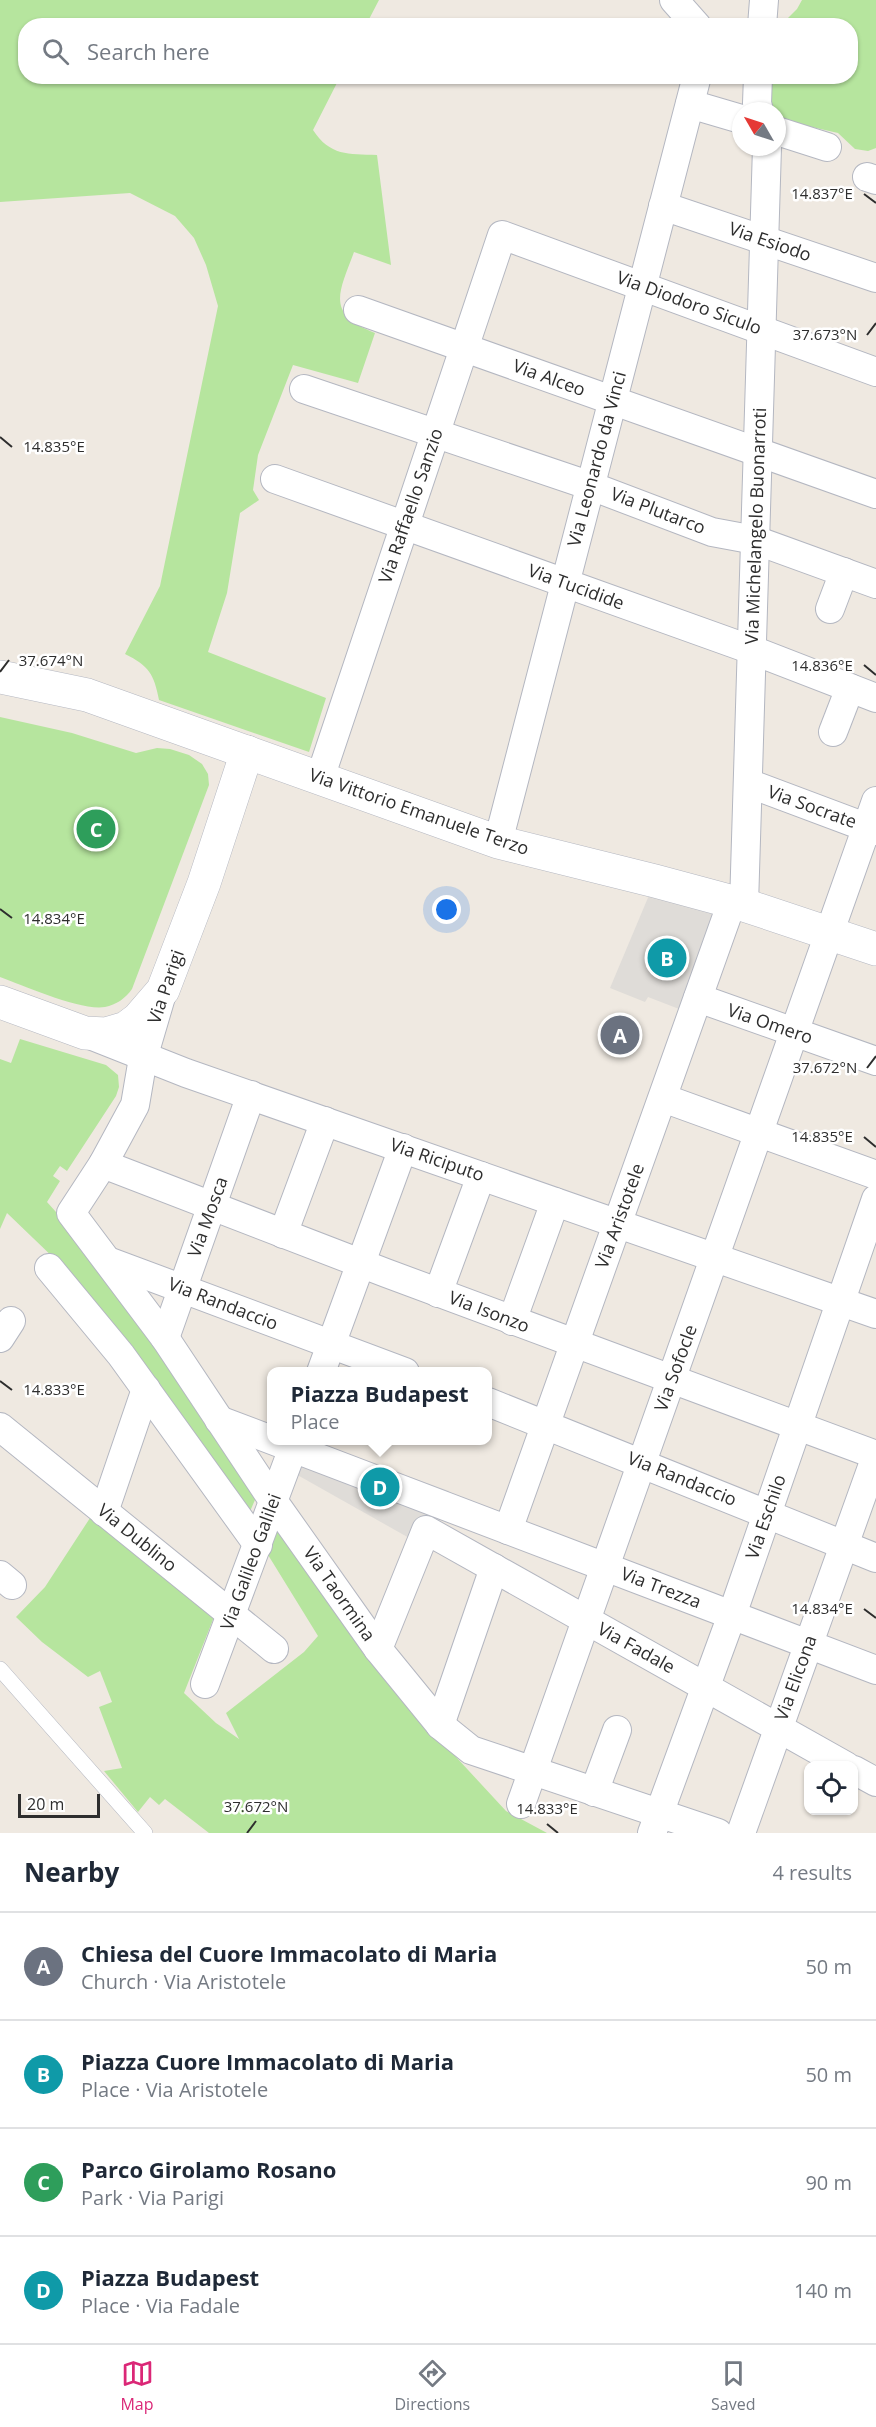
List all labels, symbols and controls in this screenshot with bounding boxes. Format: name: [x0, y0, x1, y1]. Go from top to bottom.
search box: [18, 18, 858, 84]
icon: search: [39, 35, 72, 68]
text: Search here: [87, 36, 210, 66]
north arrow: [732, 102, 786, 156]
text: 14.837°E: [791, 183, 853, 203]
street label: Via Esiodo: [726, 216, 815, 266]
street label: Via Diodoro Siculo: [614, 265, 765, 339]
text: 37.673°N: [793, 324, 857, 344]
street label: Via Alceo: [510, 353, 589, 401]
street label: Via Leonardo da Vinci: [561, 369, 631, 549]
street label: Via Michelangelo Buonarroti: [739, 407, 771, 645]
street label: Via Raffaello Sanzio: [372, 425, 448, 586]
text: 14.835°E: [23, 436, 85, 456]
street label: Via Plutarco: [608, 481, 709, 539]
street label: Via Tucidide: [525, 558, 628, 615]
text: 37.674°N: [19, 650, 83, 670]
text: 14.836°E: [791, 655, 853, 675]
street label: Via Vittorio Emanuele Terzo: [306, 762, 532, 860]
street label: Via Socrate: [764, 779, 860, 833]
pin: C: [76, 806, 116, 852]
your location: [432, 895, 461, 924]
text: 14.834°E: [23, 908, 85, 928]
pin: B: [648, 936, 686, 980]
street label: Via Parigi: [141, 946, 189, 1027]
street label: Via Omero: [724, 997, 816, 1049]
pin: A: [600, 1012, 640, 1058]
text: 37.672°N: [793, 1057, 857, 1077]
text: 14.835°E: [791, 1126, 853, 1146]
street label: Via Riciputo: [387, 1132, 488, 1186]
street label: Via Aristotele: [589, 1160, 649, 1272]
street label: Via Mosca: [181, 1173, 233, 1260]
street label: Via Randaccio: [165, 1271, 282, 1335]
street label: Via Isonzo: [446, 1285, 533, 1337]
street label: Via Sofocle: [648, 1321, 702, 1414]
popup: [267, 1367, 492, 1445]
text: Piazza Budapest: [290, 1378, 469, 1408]
text: 14.833°E: [23, 1379, 85, 1399]
text: Place: [290, 1408, 339, 1435]
street label: Via Randaccio: [624, 1445, 741, 1511]
pin: D: [360, 1464, 400, 1510]
street label: Via Eschilo: [739, 1471, 791, 1562]
street label: Via Galileo Galilei: [214, 1490, 286, 1633]
street label: Via Dublino: [93, 1498, 182, 1577]
street label: Via Taormina: [298, 1541, 381, 1645]
street label: Via Trezza: [618, 1561, 705, 1613]
text: 14.834°E: [791, 1598, 853, 1618]
street label: Via Fadale: [594, 1616, 679, 1678]
street label: Via Elicona: [768, 1631, 822, 1724]
map controls: [804, 1761, 858, 1815]
button: locate: [804, 1761, 858, 1815]
scale bar: [18, 1791, 100, 1818]
text: 20 m: [27, 1793, 64, 1815]
text: 37.672°N: [224, 1796, 288, 1816]
text: 14.833°E: [516, 1798, 578, 1818]
text: Nearby: [24, 1854, 119, 1890]
text: 4 results: [772, 1859, 852, 1886]
text: Chiesa del Cuore Immacolato di Maria: [81, 1938, 497, 1968]
text: A: [37, 1953, 50, 1980]
text: 50 m: [805, 1953, 852, 1980]
text: Church · Via Aristotele: [81, 1968, 286, 1995]
text: Piazza Cuore Immacolato di Maria: [81, 2046, 454, 2076]
text: B: [37, 2061, 50, 2088]
text: 50 m: [805, 2061, 852, 2088]
text: Place · Via Aristotele: [81, 2076, 268, 2103]
text: Parco Girolamo Rosano: [81, 2154, 336, 2184]
text: C: [37, 2169, 50, 2196]
text: 90 m: [805, 2169, 852, 2196]
text: Park · Via Parigi: [81, 2184, 224, 2211]
text: Piazza Budapest: [81, 2262, 259, 2292]
text: D: [36, 2277, 51, 2304]
text: 140 m: [794, 2277, 852, 2304]
text: Place · Via Fadale: [81, 2292, 240, 2319]
tab: Map: [120, 2357, 154, 2415]
tab: Directions: [394, 2357, 470, 2415]
tab: Saved: [711, 2357, 756, 2415]

